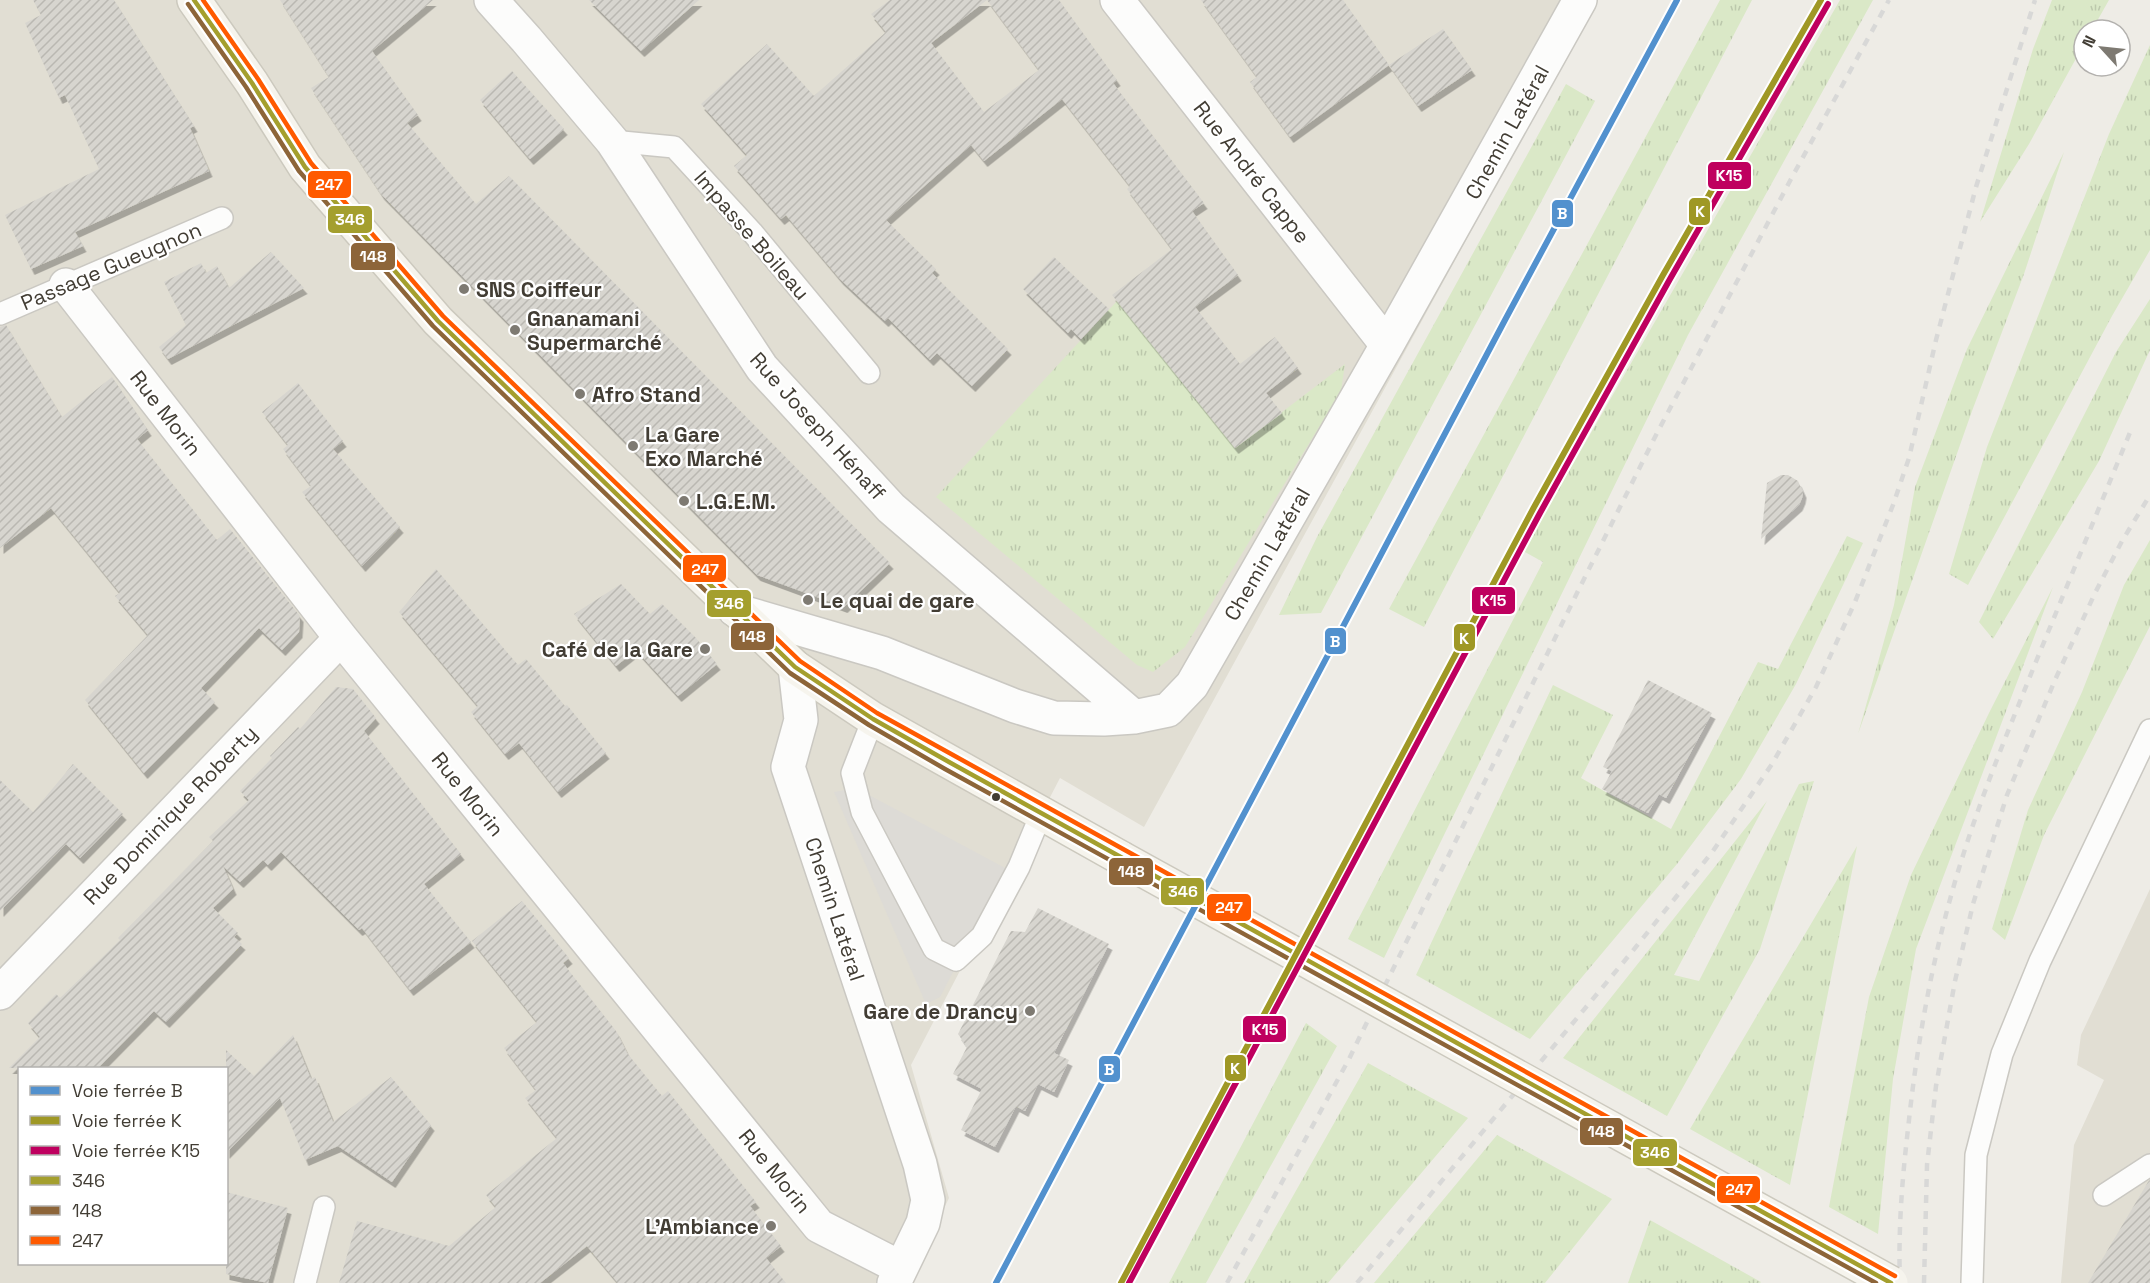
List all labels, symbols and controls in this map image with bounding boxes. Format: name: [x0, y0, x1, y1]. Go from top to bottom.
north arrow: [2072, 18, 2132, 78]
text: N: [2077, 32, 2101, 51]
street label: Chemin Latéral: [1459, 60, 1555, 204]
street label: Rue André Cappe: [1188, 95, 1316, 249]
line badge: K15: [1707, 161, 1752, 190]
street label: Impasse Boileau: [688, 165, 816, 305]
text: K15: [1716, 165, 1743, 186]
line badge: 247: [307, 170, 352, 199]
text: 247: [315, 174, 343, 195]
line badge: K: [1688, 197, 1711, 226]
line badge: B: [1551, 199, 1574, 228]
text: K: [1695, 201, 1705, 222]
text: B: [1557, 203, 1567, 224]
line badge: 346: [327, 205, 373, 234]
text: 346: [335, 209, 365, 230]
street label: Passage Gueugnon: [17, 216, 205, 316]
line badge: 148: [350, 242, 396, 271]
text: 148: [359, 246, 387, 267]
place label: SNS Coiffeur: [476, 276, 602, 303]
marker: SNS Coiffeur: [457, 282, 471, 296]
place label: Gnanamani Supermarché: [527, 305, 662, 356]
marker: Gnanamani Supermarché: [508, 323, 522, 337]
street label: Rue Joseph Hénaff: [744, 346, 892, 506]
street label: Rue Morin: [124, 365, 208, 461]
place label: Afro Stand: [592, 381, 701, 408]
marker: Afro Stand: [573, 387, 587, 401]
place label: La Gare Exo Marché: [645, 421, 763, 472]
marker: La Gare Exo Marché: [626, 439, 640, 453]
street label: Chemin Latéral: [1218, 482, 1316, 626]
place label: L.G.E.M.: [696, 488, 776, 515]
marker: L.G.E.M.: [677, 494, 691, 508]
line badge: 247: [682, 554, 727, 583]
text: 247: [691, 559, 719, 580]
line badge: K15: [1471, 586, 1516, 615]
place label: Le quai de gare: [820, 587, 975, 614]
line badge: 346: [706, 589, 752, 618]
text: K15: [1480, 590, 1507, 611]
text: 346: [714, 593, 744, 614]
marker: Le quai de gare: [801, 593, 815, 607]
line badge: 148: [730, 622, 775, 651]
line badge: K: [1453, 623, 1476, 652]
text: 148: [738, 626, 766, 647]
line badge: B: [1324, 627, 1347, 655]
text: K: [1459, 628, 1469, 649]
text: B: [1330, 631, 1340, 652]
place label: Café de la Gare: [542, 636, 693, 663]
marker: Café de la Gare: [698, 642, 712, 656]
street label: Rue Dominique Roberty: [77, 720, 263, 910]
street label: Rue Morin: [426, 746, 510, 842]
unlabelled marker: [990, 791, 1002, 803]
street label: Chemin Latéral: [799, 834, 871, 984]
line badge: 148: [1108, 857, 1154, 886]
text: 148: [1117, 861, 1145, 882]
line badge: 346: [1160, 877, 1205, 906]
text: 346: [1168, 881, 1198, 902]
line badge: 247: [1206, 893, 1252, 922]
text: 247: [1215, 897, 1243, 918]
place label: Gare de Drancy: [863, 998, 1018, 1025]
marker: Gare de Drancy: [1023, 1004, 1037, 1018]
line badge: K15: [1242, 1015, 1287, 1043]
text: K15: [1252, 1019, 1279, 1040]
line badge: K: [1224, 1054, 1247, 1082]
line badge: B: [1098, 1055, 1121, 1083]
text: K: [1230, 1058, 1240, 1079]
text: B: [1104, 1059, 1114, 1080]
legend: [18, 1067, 228, 1265]
text: Voie ferrée B: [72, 1079, 183, 1102]
text: Voie ferrée K: [72, 1109, 182, 1132]
line badge: 148: [1579, 1117, 1624, 1146]
text: 148: [1587, 1121, 1615, 1142]
street label: Rue Morin: [733, 1123, 817, 1219]
line badge: 346: [1632, 1138, 1678, 1167]
text: Voie ferrée K15: [72, 1139, 200, 1162]
text: 346: [1640, 1142, 1670, 1163]
text: 346: [72, 1169, 105, 1192]
line badge: 247: [1716, 1175, 1761, 1204]
text: 247: [1725, 1179, 1753, 1200]
text: 148: [72, 1199, 102, 1222]
place label: L'Ambiance: [645, 1213, 759, 1240]
marker: L'Ambiance: [764, 1219, 778, 1233]
text: 247: [72, 1229, 103, 1252]

